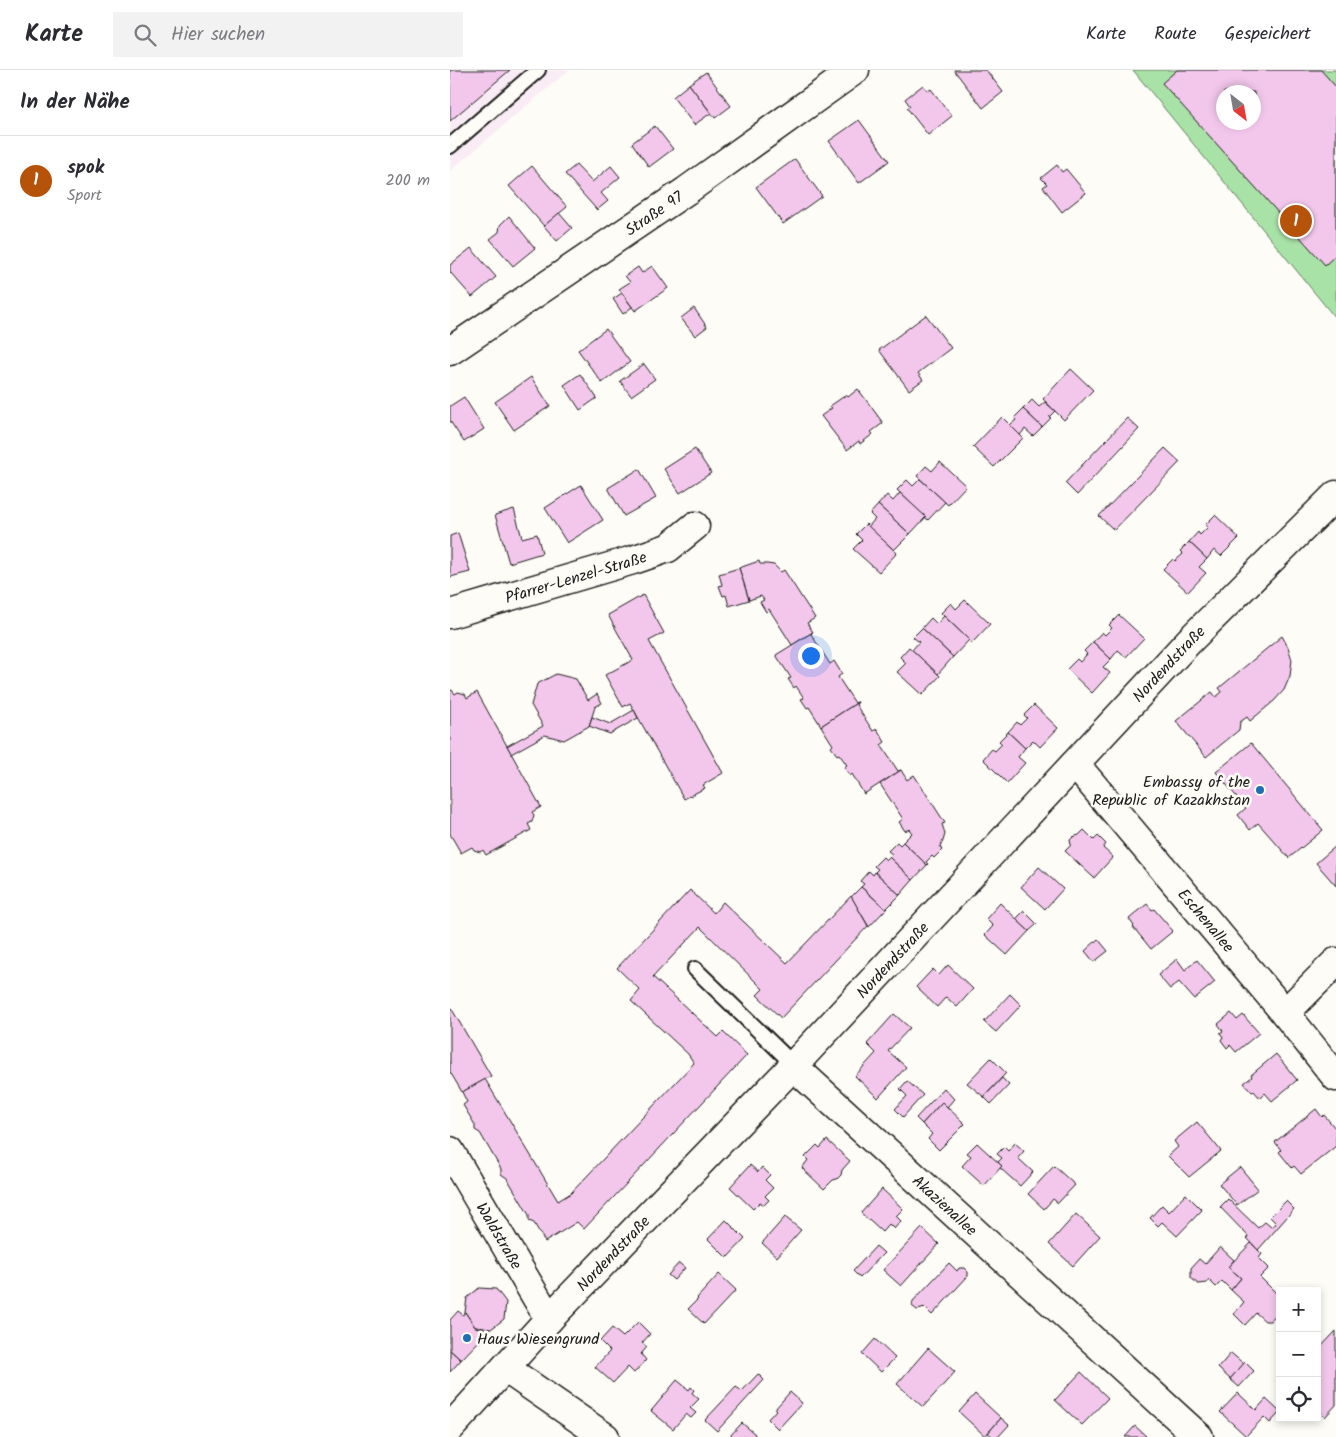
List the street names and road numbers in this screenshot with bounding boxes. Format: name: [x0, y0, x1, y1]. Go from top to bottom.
street label: Straße 97: [620, 185, 689, 243]
street label: Pfarrer-Lenzel-Straße: [502, 545, 650, 611]
street label: Nordendstraße: [1127, 620, 1212, 709]
street label: Eschenallee: [1171, 883, 1240, 959]
street label: Nordendstraße: [851, 917, 936, 1005]
street label: Akazienallee: [906, 1169, 982, 1243]
street label: Waldstraße: [469, 1198, 528, 1275]
street label: Nordendstraße: [571, 1210, 657, 1298]

